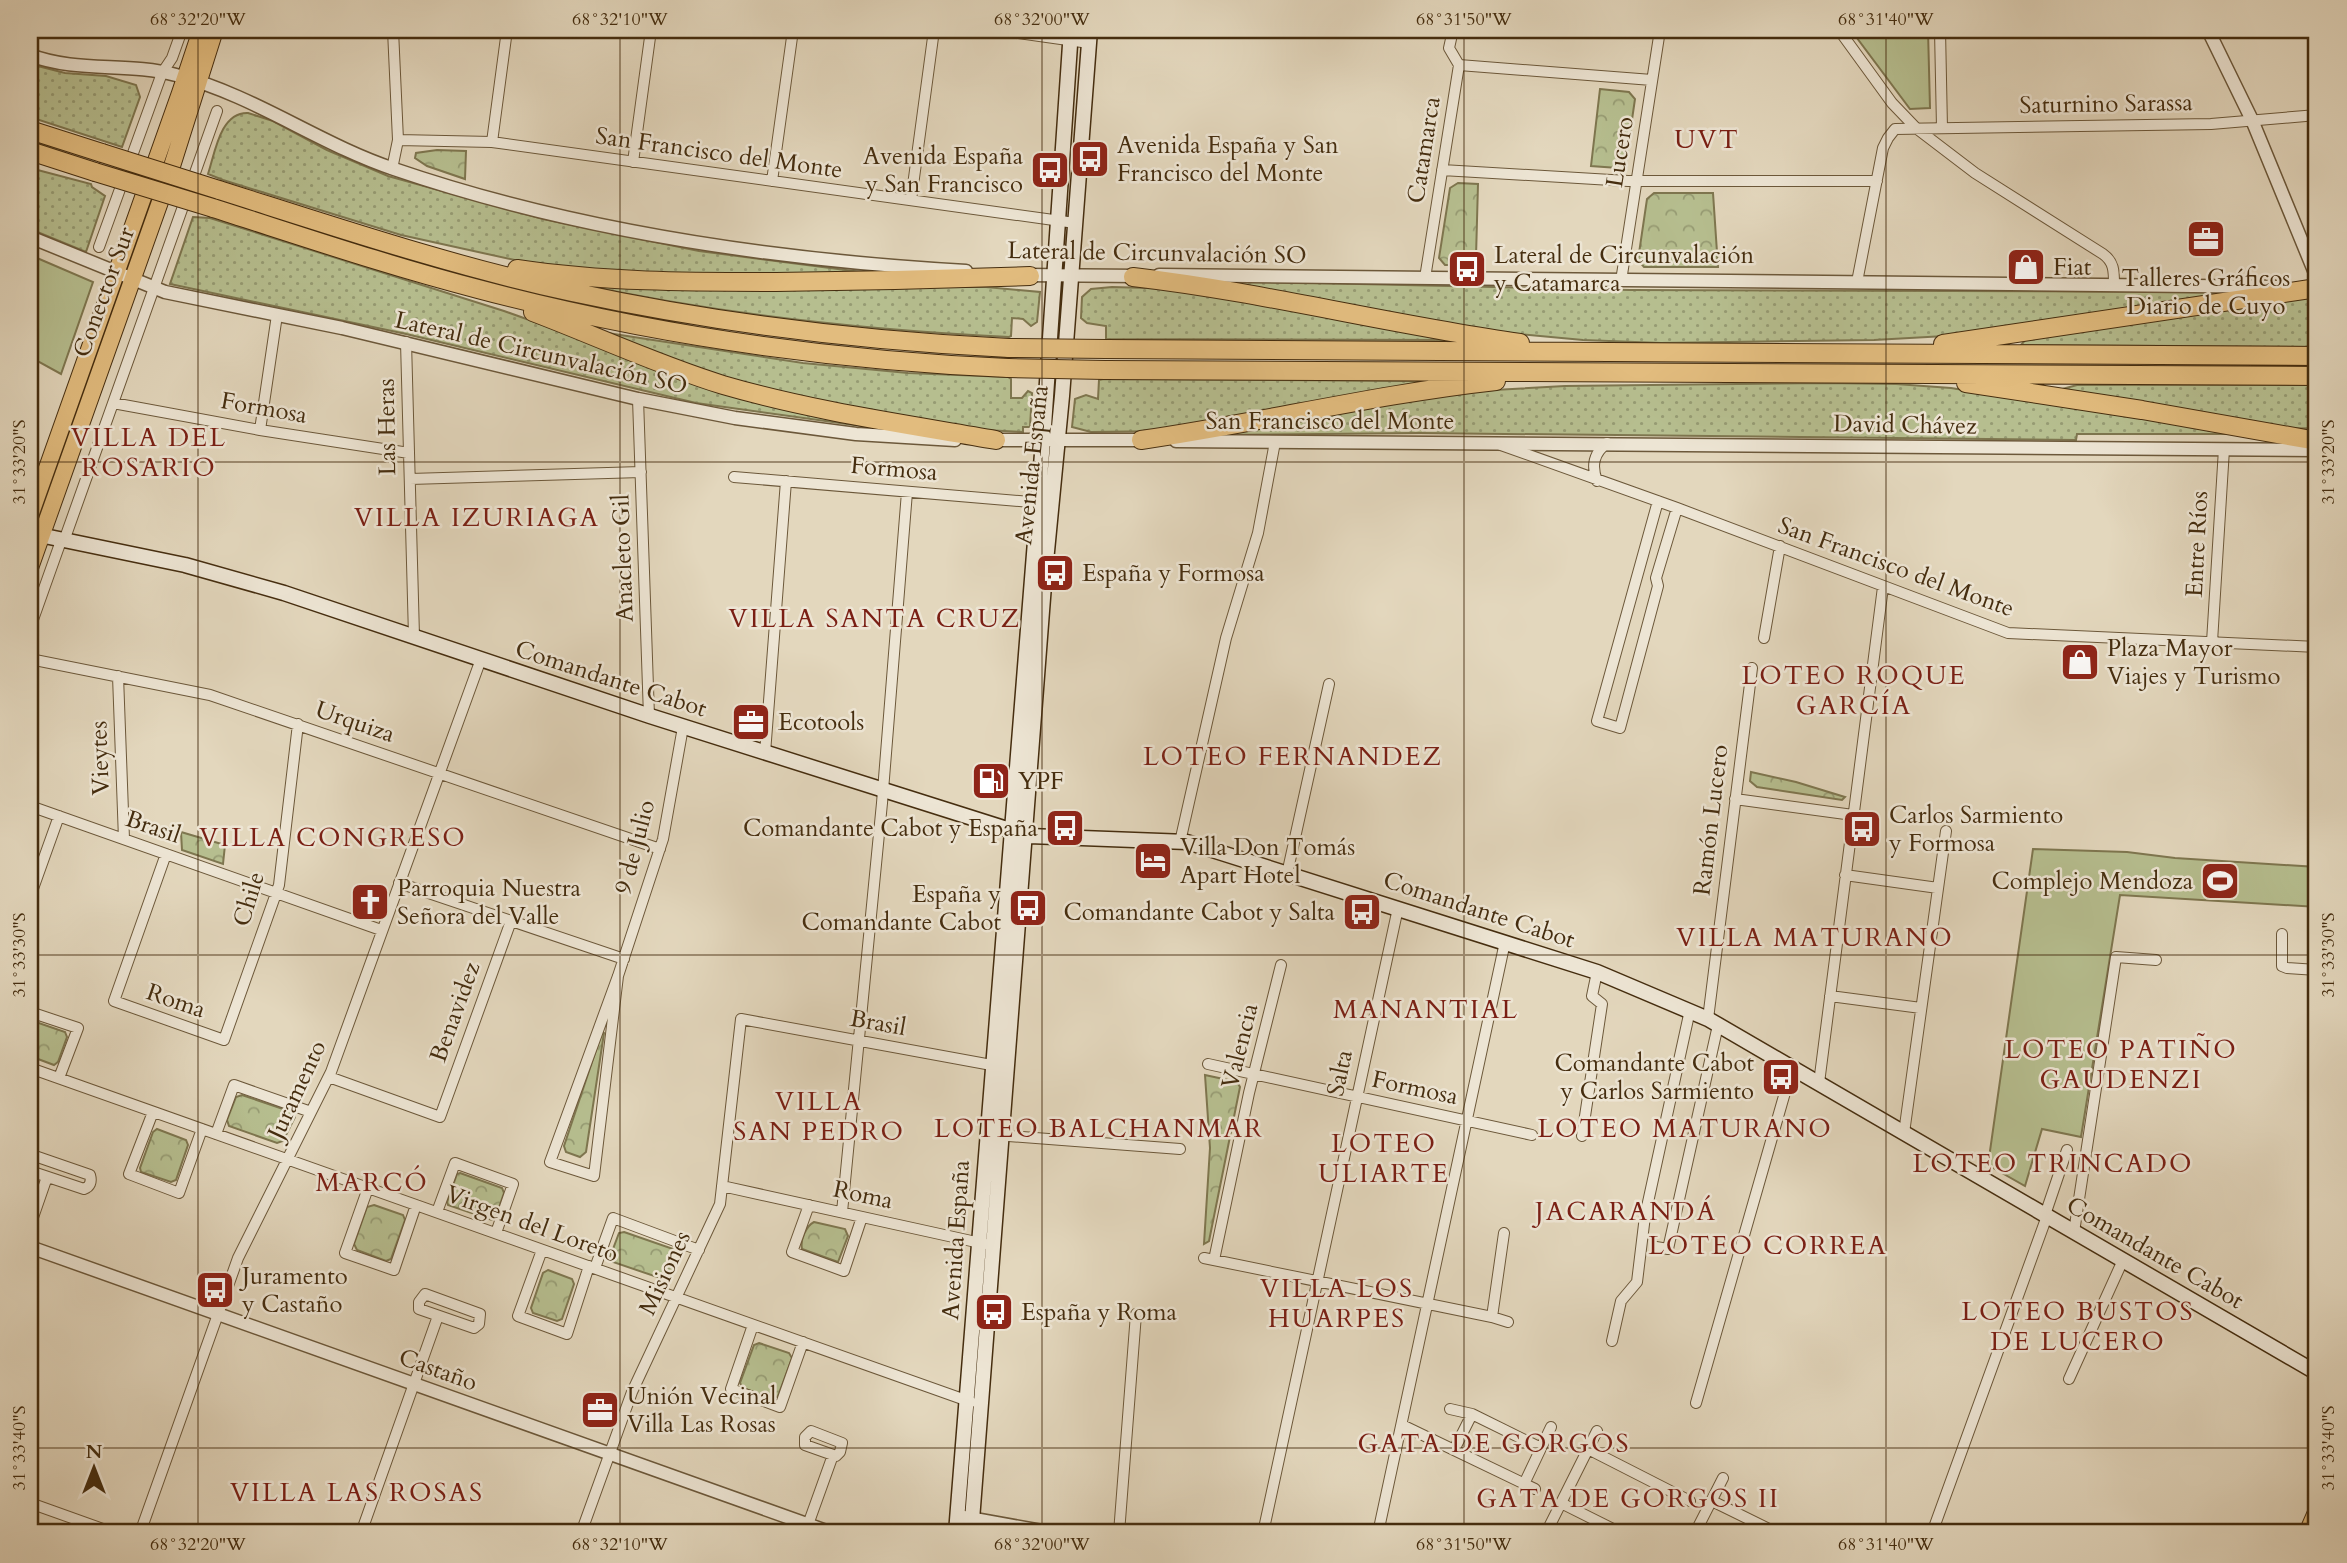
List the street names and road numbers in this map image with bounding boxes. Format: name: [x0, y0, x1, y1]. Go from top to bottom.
street label: Saturnino Sarassa: [2019, 86, 2194, 122]
street label: Catamarca: [1399, 94, 1449, 206]
street label: Lucero: [1598, 114, 1642, 190]
street label: San Francisco del Monte: [593, 119, 845, 187]
street label: Conector Sur: [65, 222, 143, 362]
street label: Lateral de Circunvalación SO: [1007, 234, 1307, 272]
street label: Lateral de Circunvalación SO: [391, 303, 691, 403]
street label: Las Heras: [370, 378, 404, 476]
street label: Avenida España: [1007, 383, 1057, 546]
street label: Formosa: [218, 384, 310, 432]
street label: San Francisco del Monte: [1206, 405, 1454, 438]
street label: David Chávez: [1833, 407, 1977, 443]
street label: Formosa: [849, 449, 939, 489]
street label: Entre Ríos: [2178, 490, 2216, 598]
street label: Anacleto Gil: [604, 494, 642, 622]
street label: San Francisco del Monte: [1773, 509, 2019, 625]
street label: Comandante Cabot: [511, 632, 711, 726]
street label: Urquiza: [311, 693, 400, 751]
street label: Vieytes: [82, 720, 118, 796]
street label: Ramón Lucero: [1685, 743, 1737, 897]
street label: 9 de Julio: [607, 796, 663, 898]
street label: Brasil: [121, 802, 185, 852]
street label: Comandante Cabot: [1379, 863, 1579, 957]
street label: Chile: [225, 868, 273, 930]
street label: Benavidez: [422, 957, 488, 1067]
street label: Roma: [142, 976, 210, 1027]
street label: Valencia: [1214, 999, 1267, 1092]
street label: Brasil: [847, 1002, 909, 1044]
street label: Juramento: [258, 1035, 334, 1148]
street label: Salta: [1319, 1046, 1361, 1099]
street label: Formosa: [1369, 1063, 1462, 1113]
street label: Avenida España: [934, 1158, 978, 1321]
street label: Roma: [830, 1173, 897, 1218]
street label: Virgen del Loreto: [441, 1177, 623, 1271]
street label: Comandante Cabot: [2060, 1189, 2250, 1317]
street label: Misiones: [631, 1225, 699, 1321]
street label: Castaño: [394, 1341, 482, 1399]

